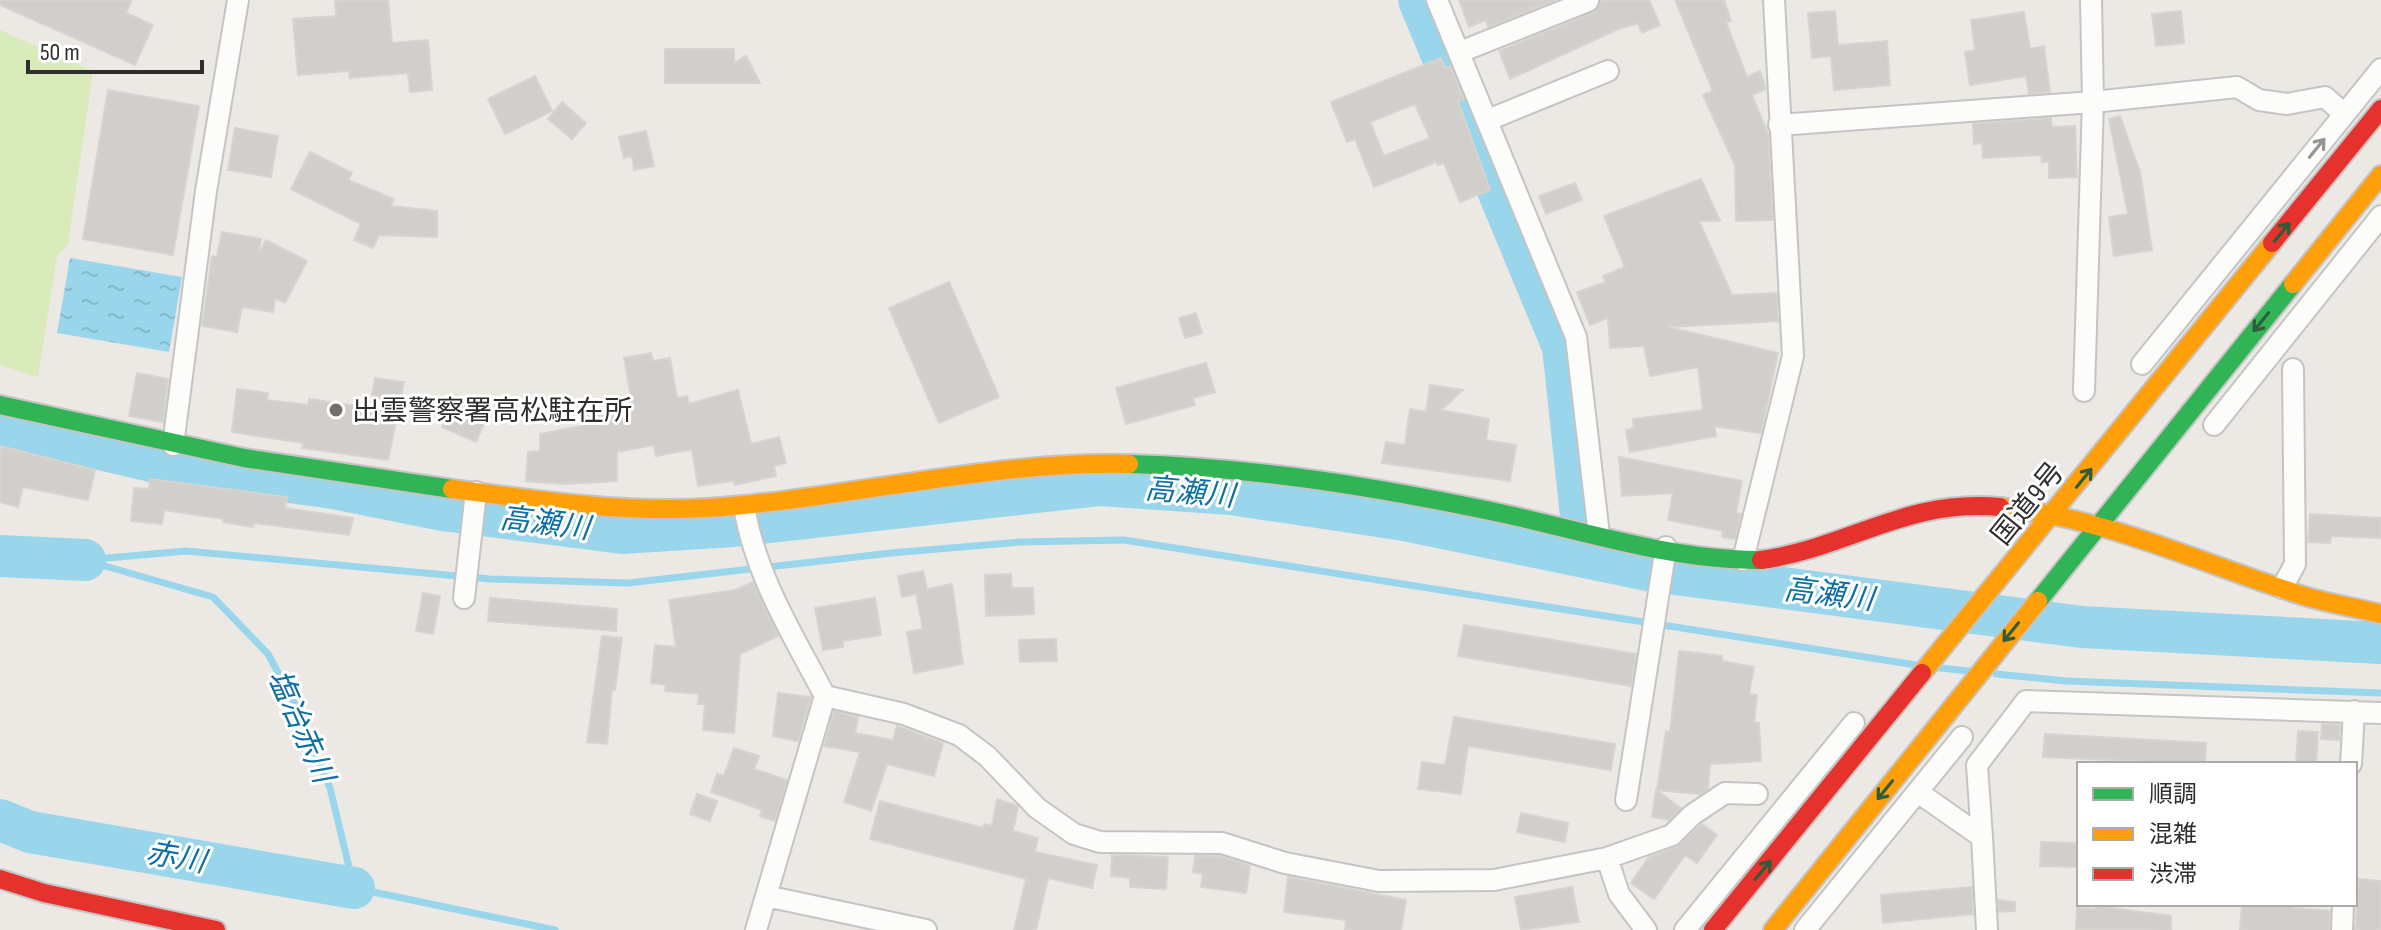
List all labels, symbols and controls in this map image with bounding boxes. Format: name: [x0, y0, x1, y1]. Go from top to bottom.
scale bar: [28, 24, 202, 74]
text: 50 m: [40, 38, 80, 67]
one-way arrow: [2308, 138, 2326, 159]
one-way arrow: [2273, 222, 2291, 243]
one-way arrow: [2252, 311, 2270, 332]
place label: 出雲警察署高松駐在所: [352, 395, 632, 428]
marker: 出雲警察署高松駐在所: [327, 401, 345, 419]
street label: 国道9号: [1985, 456, 2071, 552]
one-way arrow: [2075, 468, 2092, 489]
water label: 高瀬川: [1144, 471, 1239, 515]
water label: 高瀬川: [498, 501, 595, 548]
water label: 高瀬川: [1782, 572, 1879, 619]
one-way arrow: [2002, 621, 2020, 642]
water label: 塩冶赤川: [259, 664, 342, 791]
legend: [2077, 762, 2357, 906]
one-way arrow: [1876, 779, 1894, 800]
text: 順調: [2149, 780, 2197, 809]
text: 混雑: [2149, 820, 2197, 849]
water label: 赤川: [143, 835, 211, 881]
one-way arrow: [1754, 860, 1772, 881]
text: 渋滞: [2149, 860, 2197, 889]

